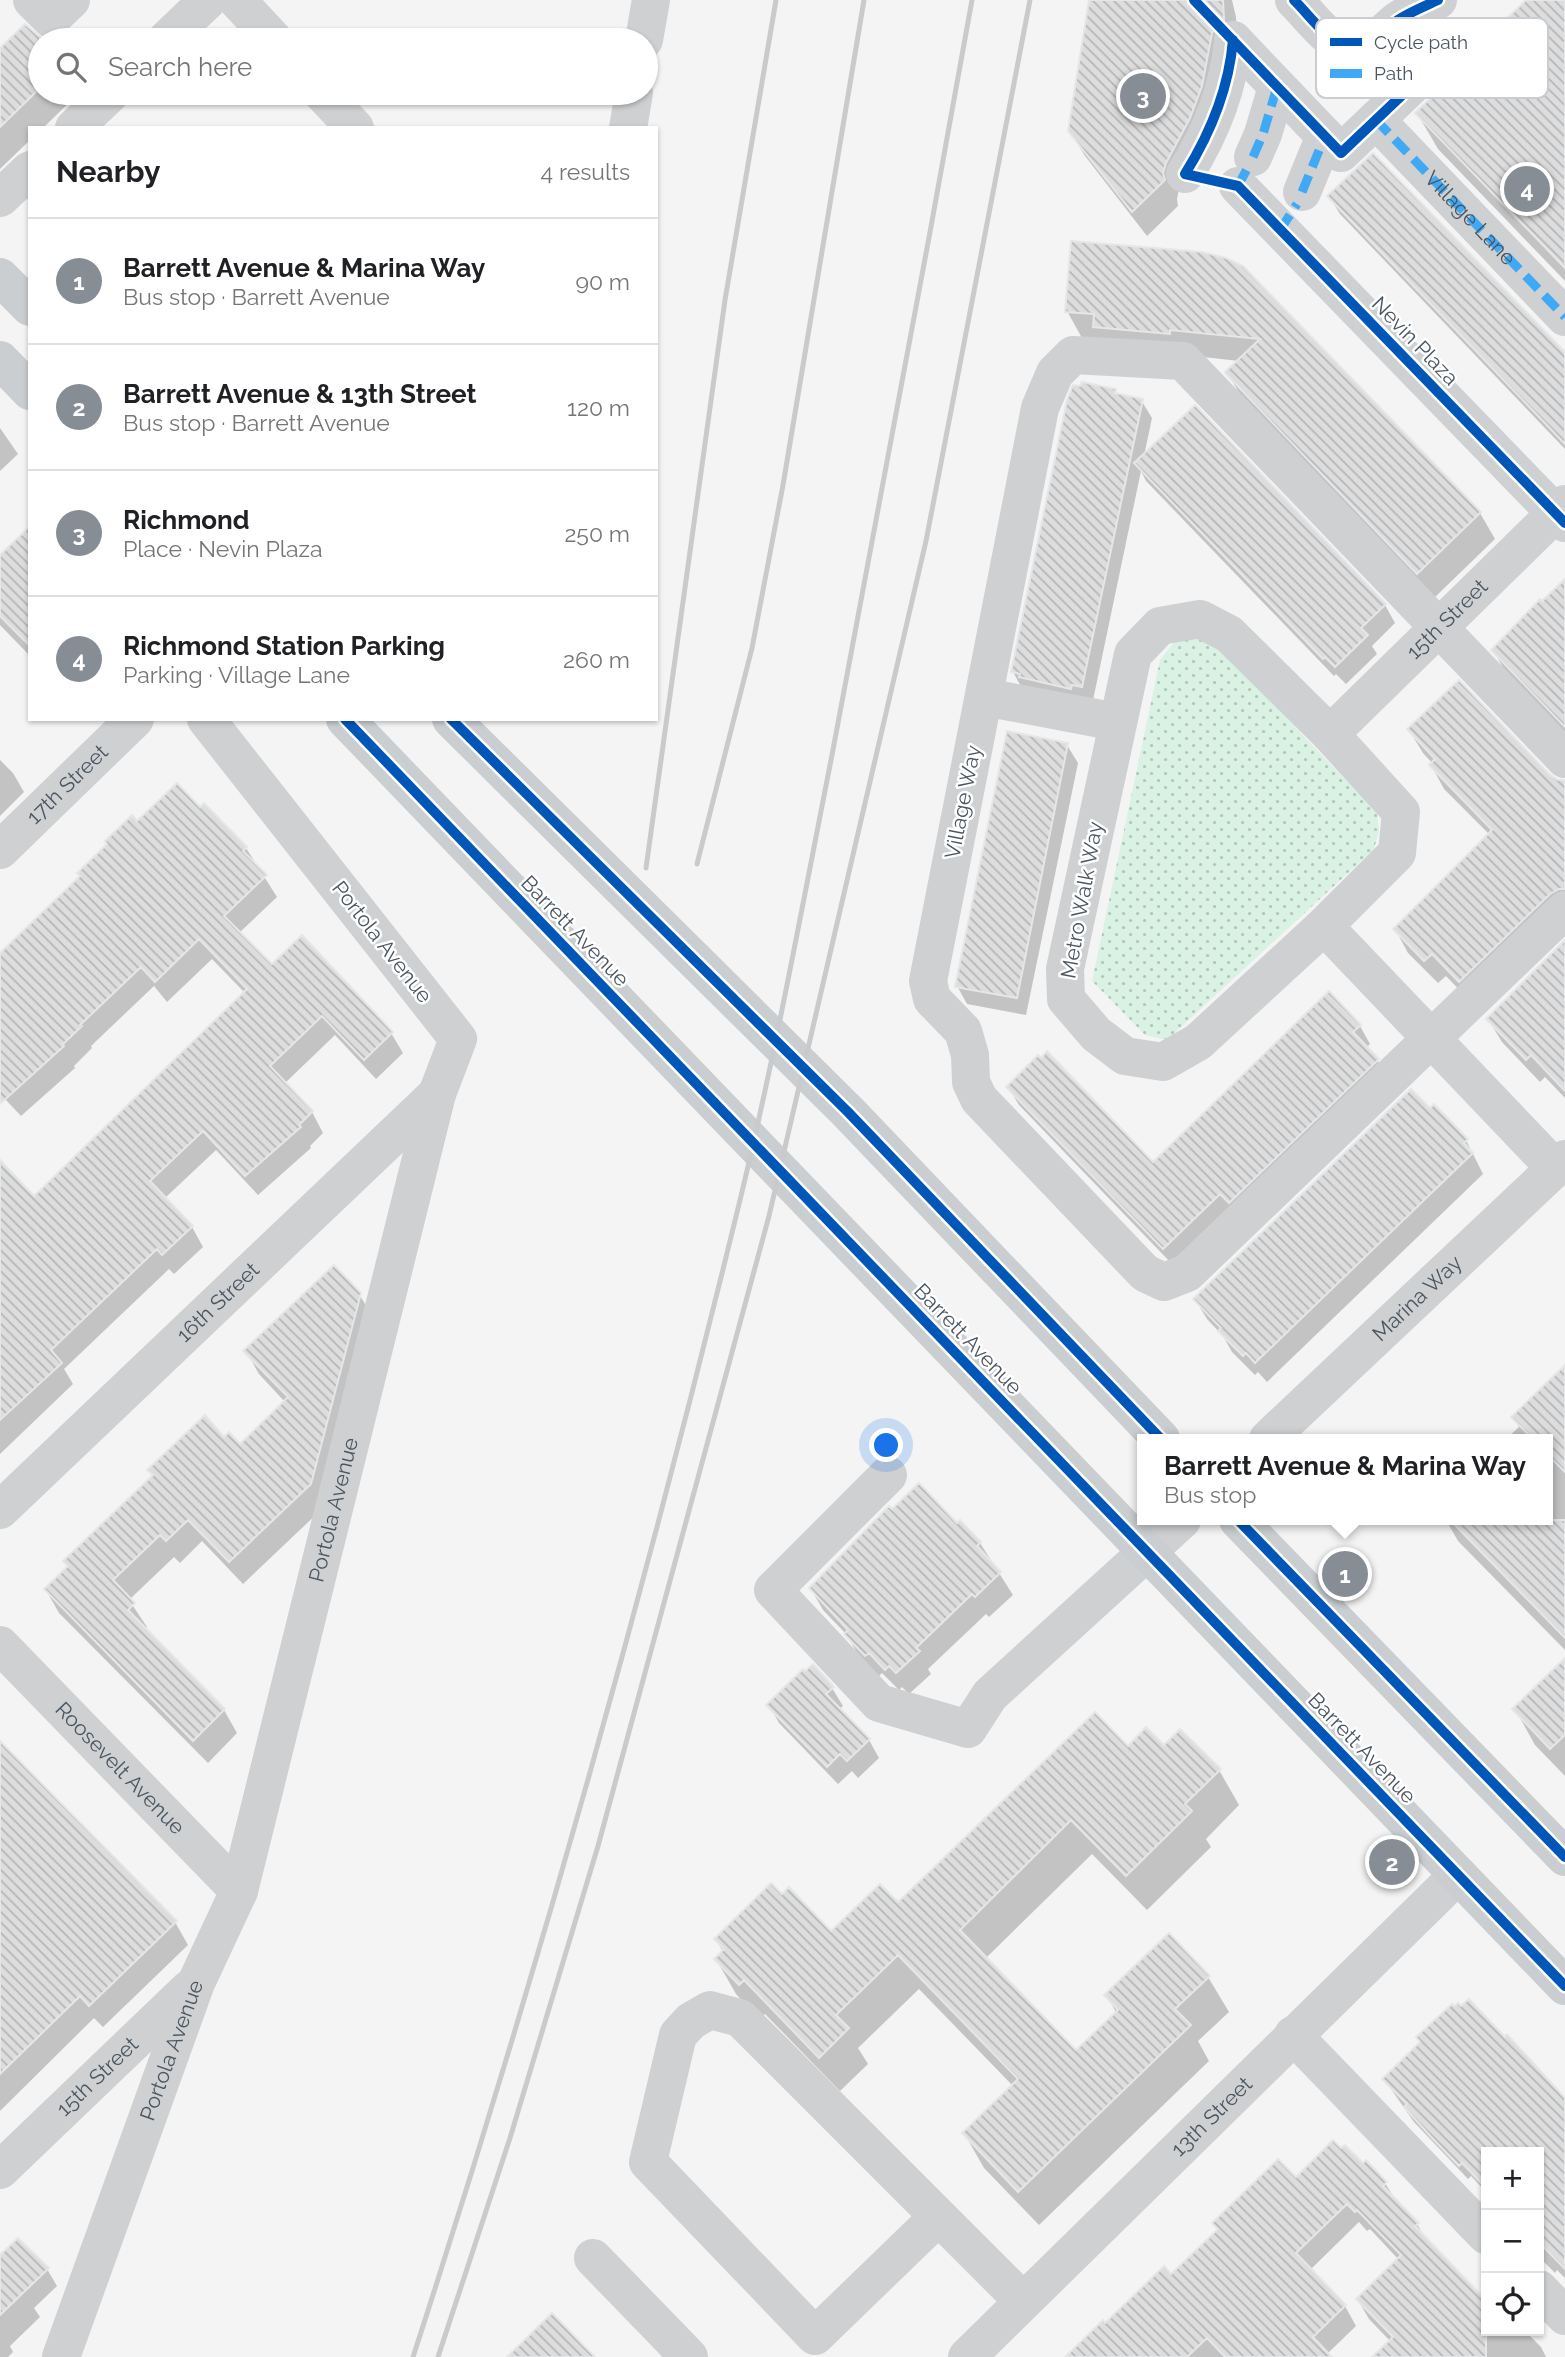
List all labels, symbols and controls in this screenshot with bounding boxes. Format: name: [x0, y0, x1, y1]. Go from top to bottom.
legend: [1316, 18, 1548, 98]
search box: [28, 28, 658, 105]
text: Cycle path: [1374, 31, 1468, 53]
icon: search: [52, 48, 90, 86]
text: Search here: [108, 52, 252, 82]
text: Path: [1374, 62, 1413, 84]
pin: 3: [1120, 70, 1166, 122]
text: Nearby: [56, 154, 160, 189]
text: 4 results: [541, 158, 630, 185]
pin: 4: [1504, 163, 1550, 215]
street label: Village Lane: [1420, 166, 1521, 270]
text: Barrett Avenue & Marina Way: [123, 253, 485, 283]
text: 1: [73, 268, 85, 295]
text: 90 m: [575, 268, 630, 295]
text: Bus stop · Barrett Avenue: [123, 283, 390, 310]
street label: Nevin Plaza: [1367, 291, 1464, 390]
text: Barrett Avenue & 13th Street: [123, 379, 477, 409]
text: 2: [73, 394, 85, 421]
text: 120 m: [567, 394, 630, 421]
text: Bus stop · Barrett Avenue: [123, 409, 390, 436]
text: Richmond: [123, 505, 250, 535]
text: 3: [73, 520, 85, 547]
text: 250 m: [564, 520, 630, 547]
text: Place · Nevin Plaza: [123, 535, 322, 562]
street label: 15th Street: [1401, 574, 1493, 664]
text: Richmond Station Parking: [123, 631, 445, 661]
text: 4: [72, 646, 86, 673]
text: 260 m: [563, 646, 630, 673]
text: Parking · Village Lane: [123, 661, 350, 688]
street label: 17th Street: [21, 739, 113, 829]
street label: Village Way: [939, 743, 986, 861]
street label: Metro Walk Way: [1055, 820, 1108, 980]
street label: Barrett Avenue: [516, 870, 635, 991]
street label: Portola Avenue: [327, 876, 438, 1008]
street label: Marina Way: [1367, 1250, 1467, 1346]
street label: 16th Street: [171, 1257, 264, 1347]
street label: Barrett Avenue: [909, 1278, 1028, 1399]
your location: [869, 1428, 903, 1462]
popup: [1137, 1434, 1553, 1525]
street label: Portola Avenue: [303, 1435, 363, 1584]
text: Barrett Avenue & Marina Way: [1164, 1451, 1526, 1481]
text: Bus stop: [1164, 1481, 1256, 1508]
pin: 1: [1322, 1548, 1368, 1600]
street label: Barrett Avenue: [1303, 1687, 1422, 1808]
street label: Roosevelt Avenue: [50, 1697, 190, 1839]
pin: 2: [1369, 1836, 1415, 1888]
street label: Portola Avenue: [134, 1976, 208, 2124]
street label: 15th Street: [51, 2031, 143, 2121]
street label: 13th Street: [1166, 2071, 1257, 2161]
map controls: [1481, 2147, 1544, 2336]
button: +: [1481, 2147, 1544, 2210]
button: −: [1481, 2210, 1544, 2273]
button: locate: [1481, 2273, 1544, 2336]

